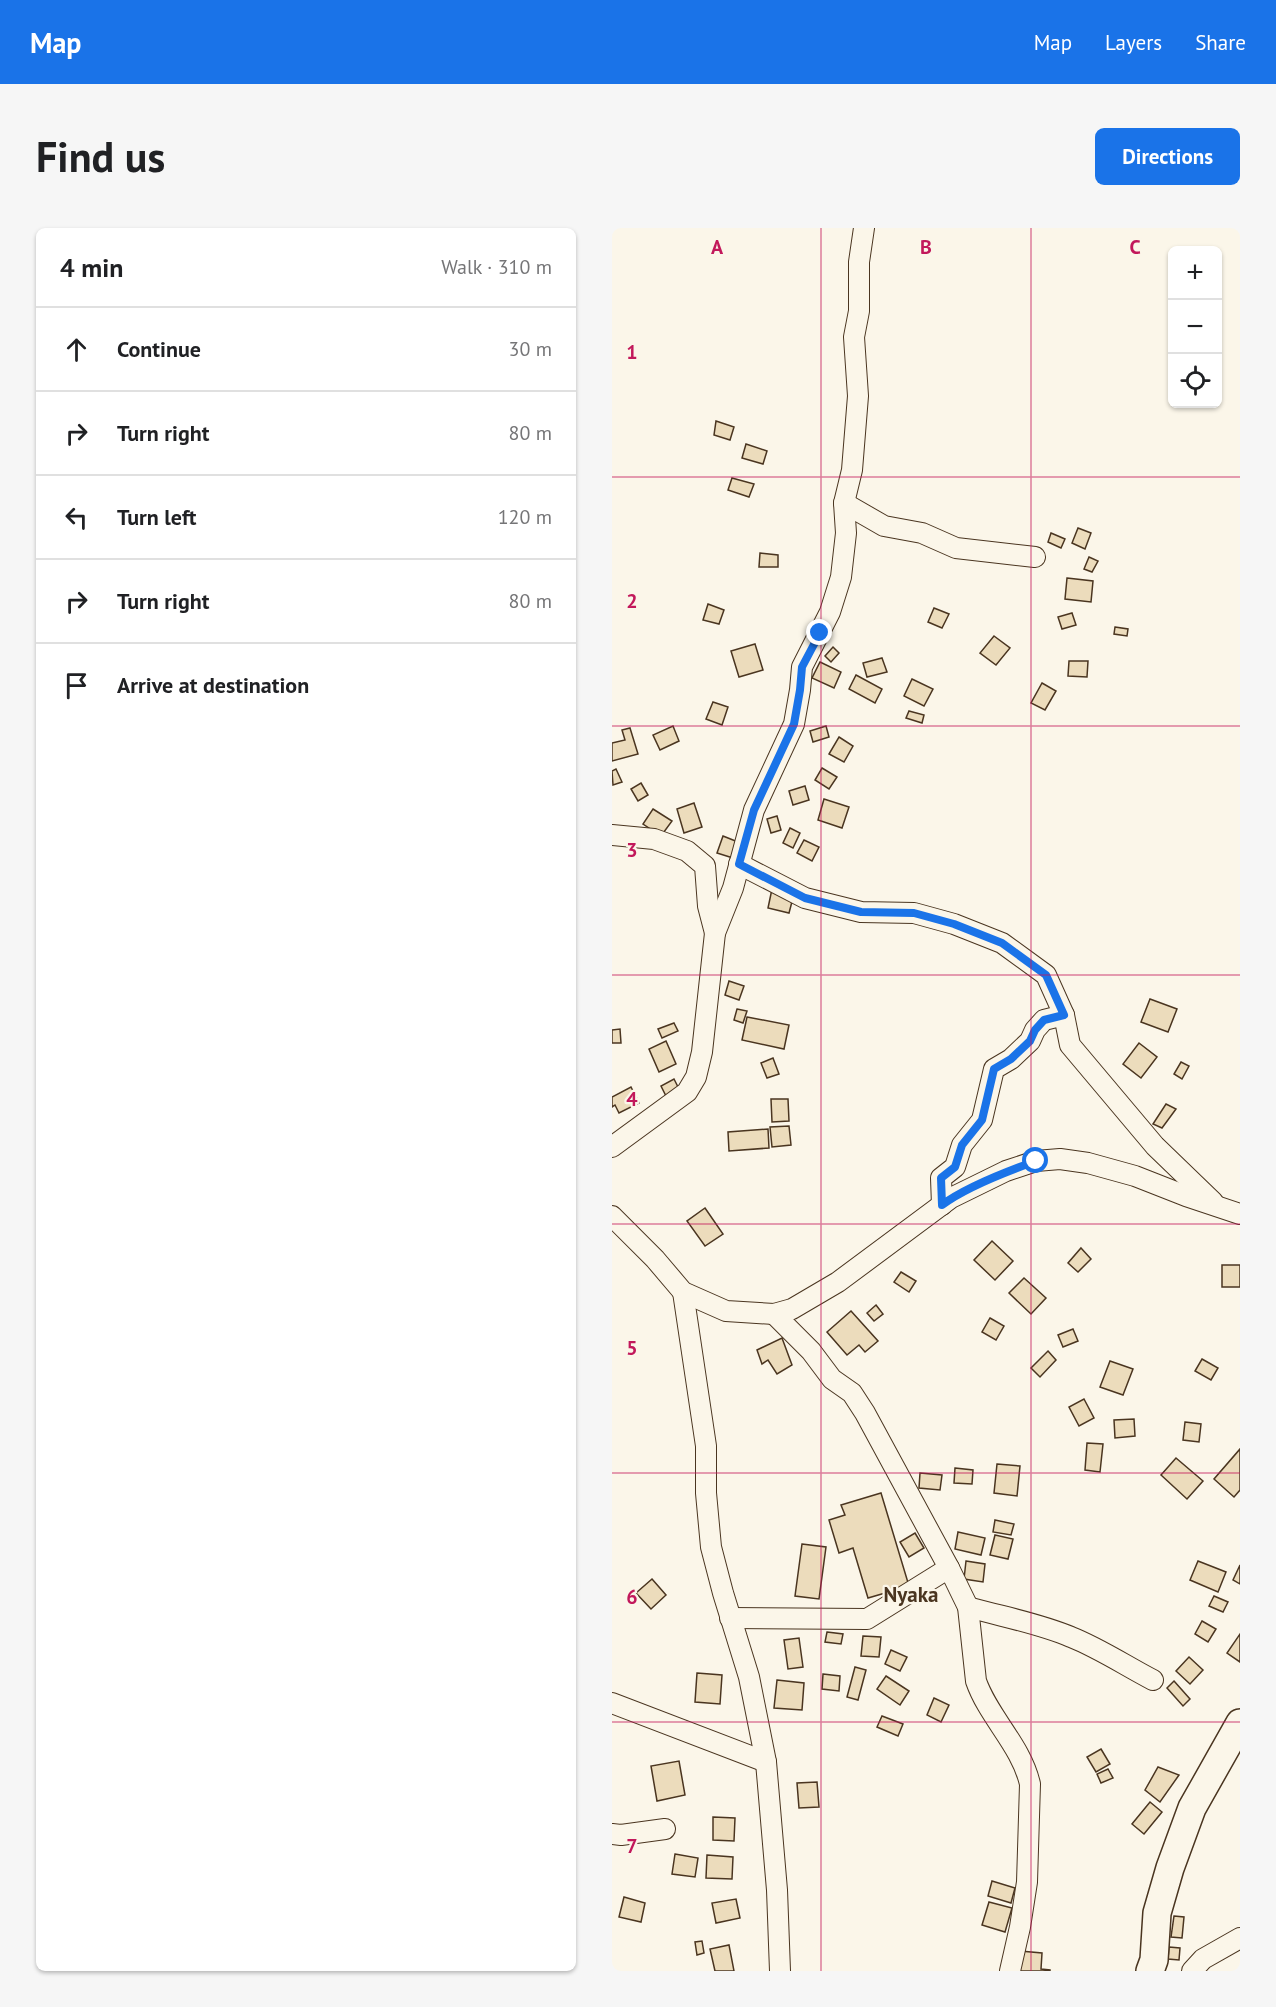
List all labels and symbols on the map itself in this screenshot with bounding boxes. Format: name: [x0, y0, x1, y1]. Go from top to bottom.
text: A: [711, 234, 724, 260]
text: B: [920, 234, 932, 260]
text: C: [1129, 234, 1141, 260]
text: 1: [626, 339, 638, 365]
text: 2: [626, 588, 638, 614]
route end: [806, 619, 832, 645]
text: 3: [626, 837, 638, 863]
text: 4: [626, 1086, 638, 1112]
route start: [1022, 1147, 1048, 1173]
text: 5: [626, 1335, 638, 1361]
district label: Nyaka: [884, 1581, 938, 1608]
text: 6: [626, 1584, 638, 1610]
text: 7: [626, 1833, 638, 1859]

